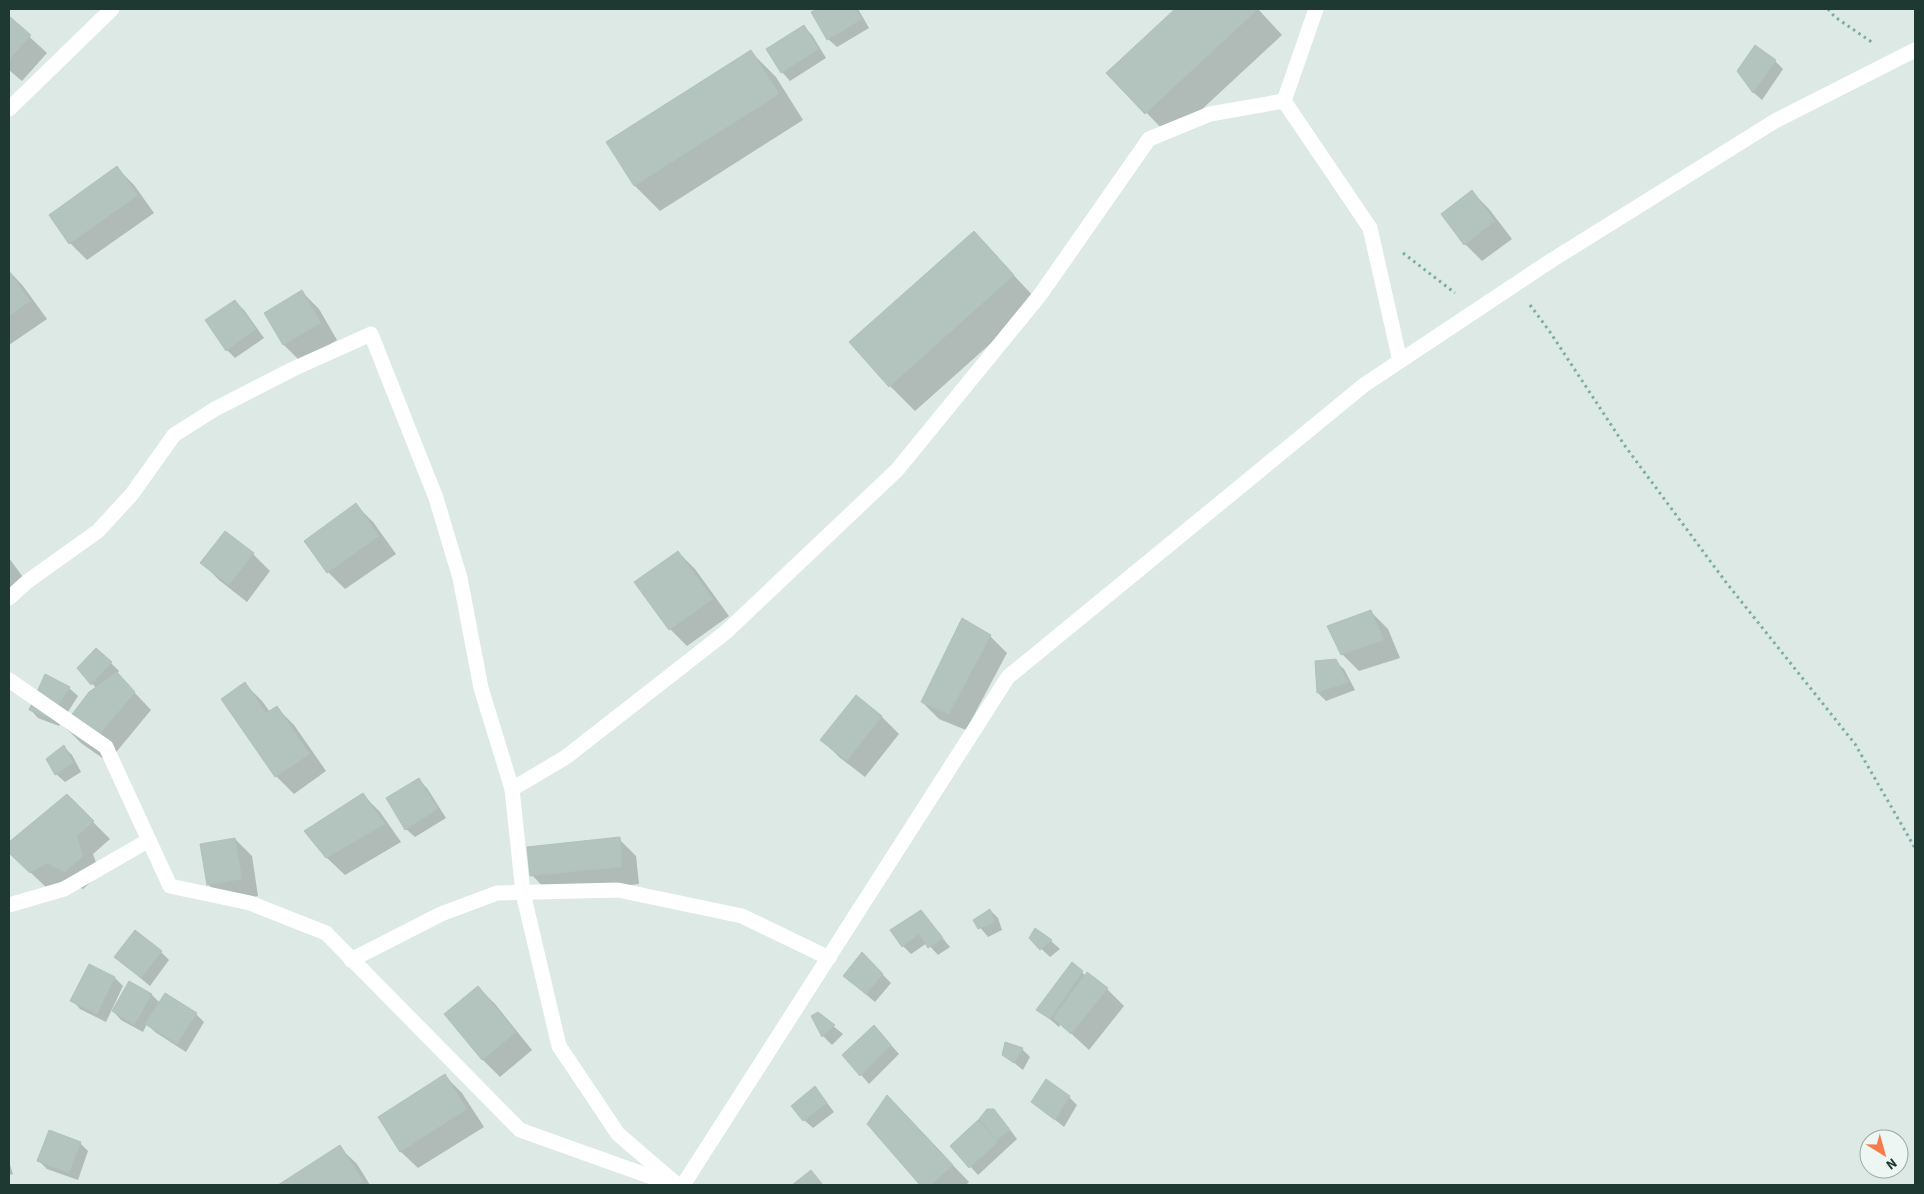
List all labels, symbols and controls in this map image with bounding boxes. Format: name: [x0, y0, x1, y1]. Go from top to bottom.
north arrow: [1859, 1129, 1909, 1179]
text: N: [1881, 1153, 1901, 1174]

